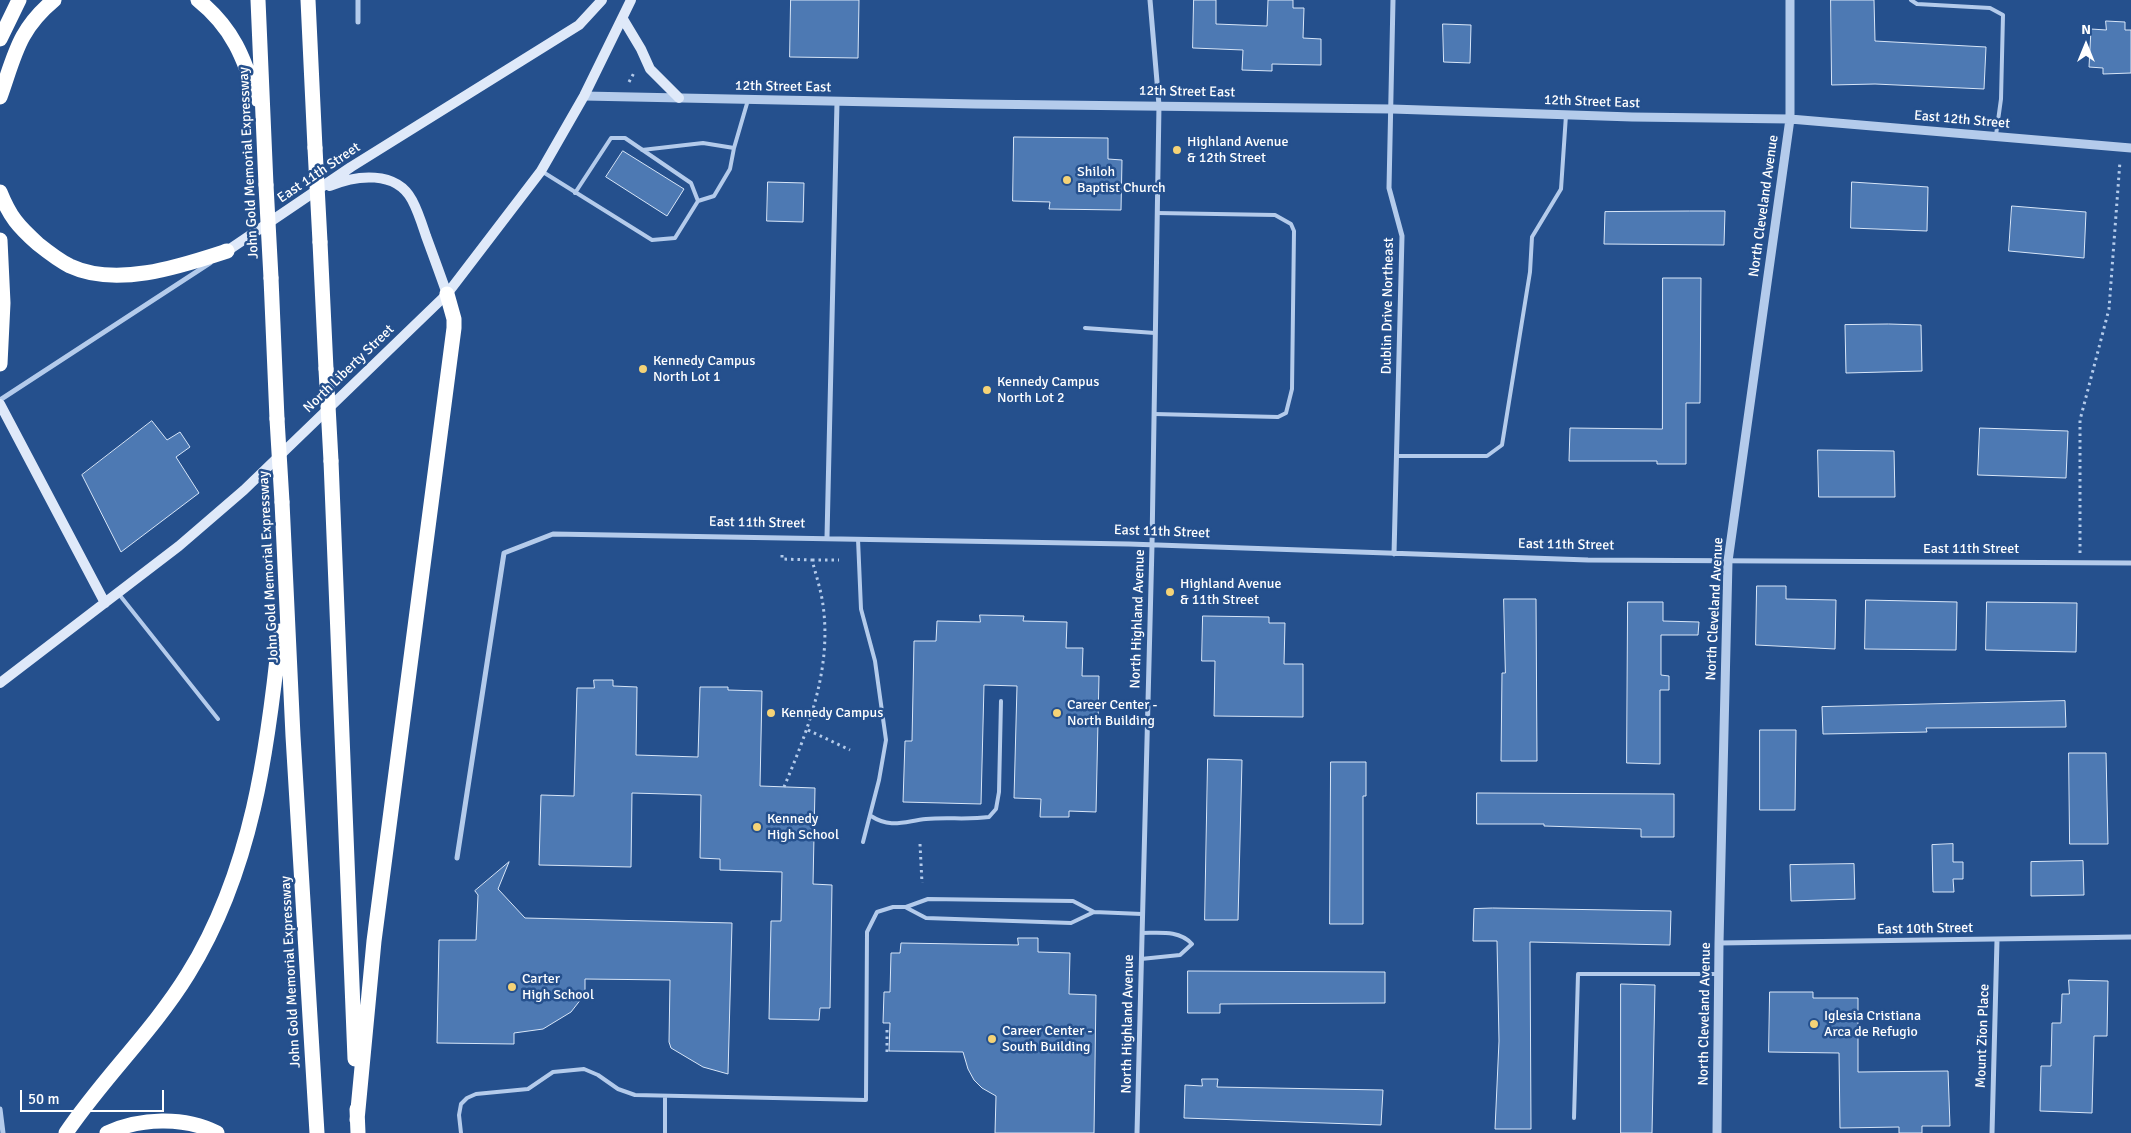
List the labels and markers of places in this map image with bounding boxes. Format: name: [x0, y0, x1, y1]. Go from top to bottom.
place label: Highland Avenue & 12th Street: [1187, 134, 1288, 166]
marker: Highland Avenue & 12th Street: [1171, 144, 1183, 156]
place label: Shiloh Baptist Church: [1077, 164, 1166, 196]
marker: Shiloh Baptist Church: [1061, 174, 1073, 186]
place label: Kennedy Campus North Lot 1: [653, 353, 755, 386]
marker: Kennedy Campus North Lot 1: [637, 363, 649, 375]
place label: Kennedy Campus North Lot 2: [997, 374, 1099, 407]
marker: Kennedy Campus North Lot 2: [981, 384, 993, 396]
place label: Highland Avenue & 11th Street: [1180, 576, 1281, 608]
marker: Highland Avenue & 11th Street: [1164, 586, 1176, 598]
place label: Career Center - North Building: [1067, 697, 1157, 730]
place label: Kennedy Campus: [781, 705, 883, 721]
marker: Kennedy Campus: [765, 707, 777, 719]
marker: Career Center - North Building: [1051, 707, 1063, 719]
place label: Kennedy High School: [767, 811, 839, 844]
marker: Kennedy High School: [751, 821, 763, 833]
place label: Carter High School: [522, 971, 594, 1004]
marker: Carter High School: [506, 981, 518, 993]
place label: Iglesia Cristiana Arca de Refugio: [1824, 1008, 1921, 1040]
marker: Iglesia Cristiana Arca de Refugio: [1808, 1018, 1820, 1030]
place label: Career Center - South Building: [1002, 1023, 1092, 1056]
marker: Career Center - South Building: [986, 1033, 998, 1045]

